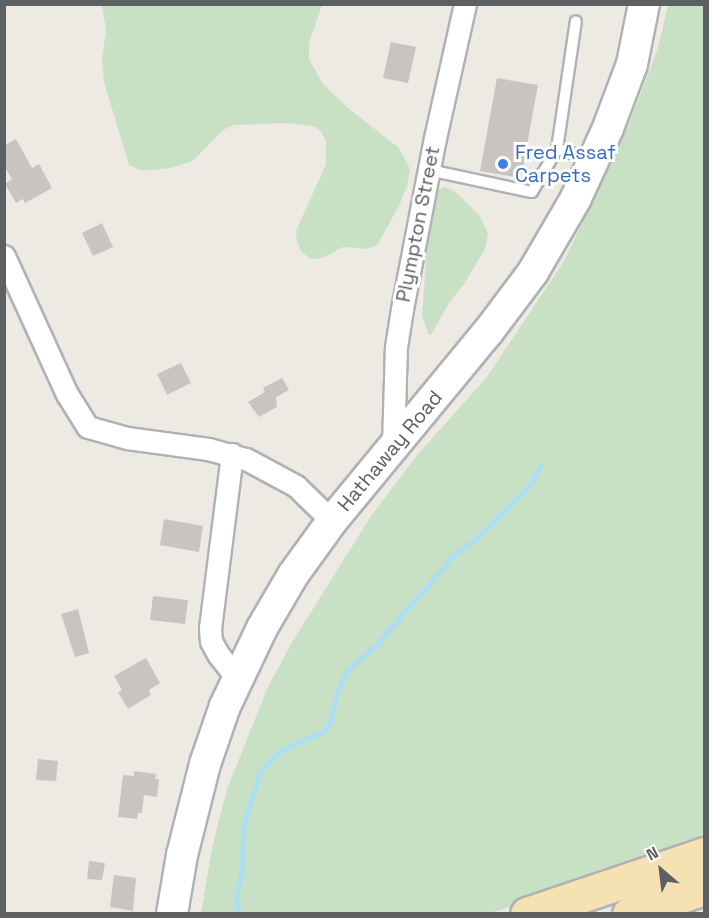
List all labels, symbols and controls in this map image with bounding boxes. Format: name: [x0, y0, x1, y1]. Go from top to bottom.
place label: Fred Assaf Carpets: [515, 140, 616, 187]
street label: Plympton Street: [391, 144, 445, 304]
marker: Fred Assaf Carpets: [496, 157, 510, 171]
street label: Hathaway Road: [332, 386, 448, 516]
north arrow: [631, 840, 691, 900]
text: N: [643, 842, 662, 865]

